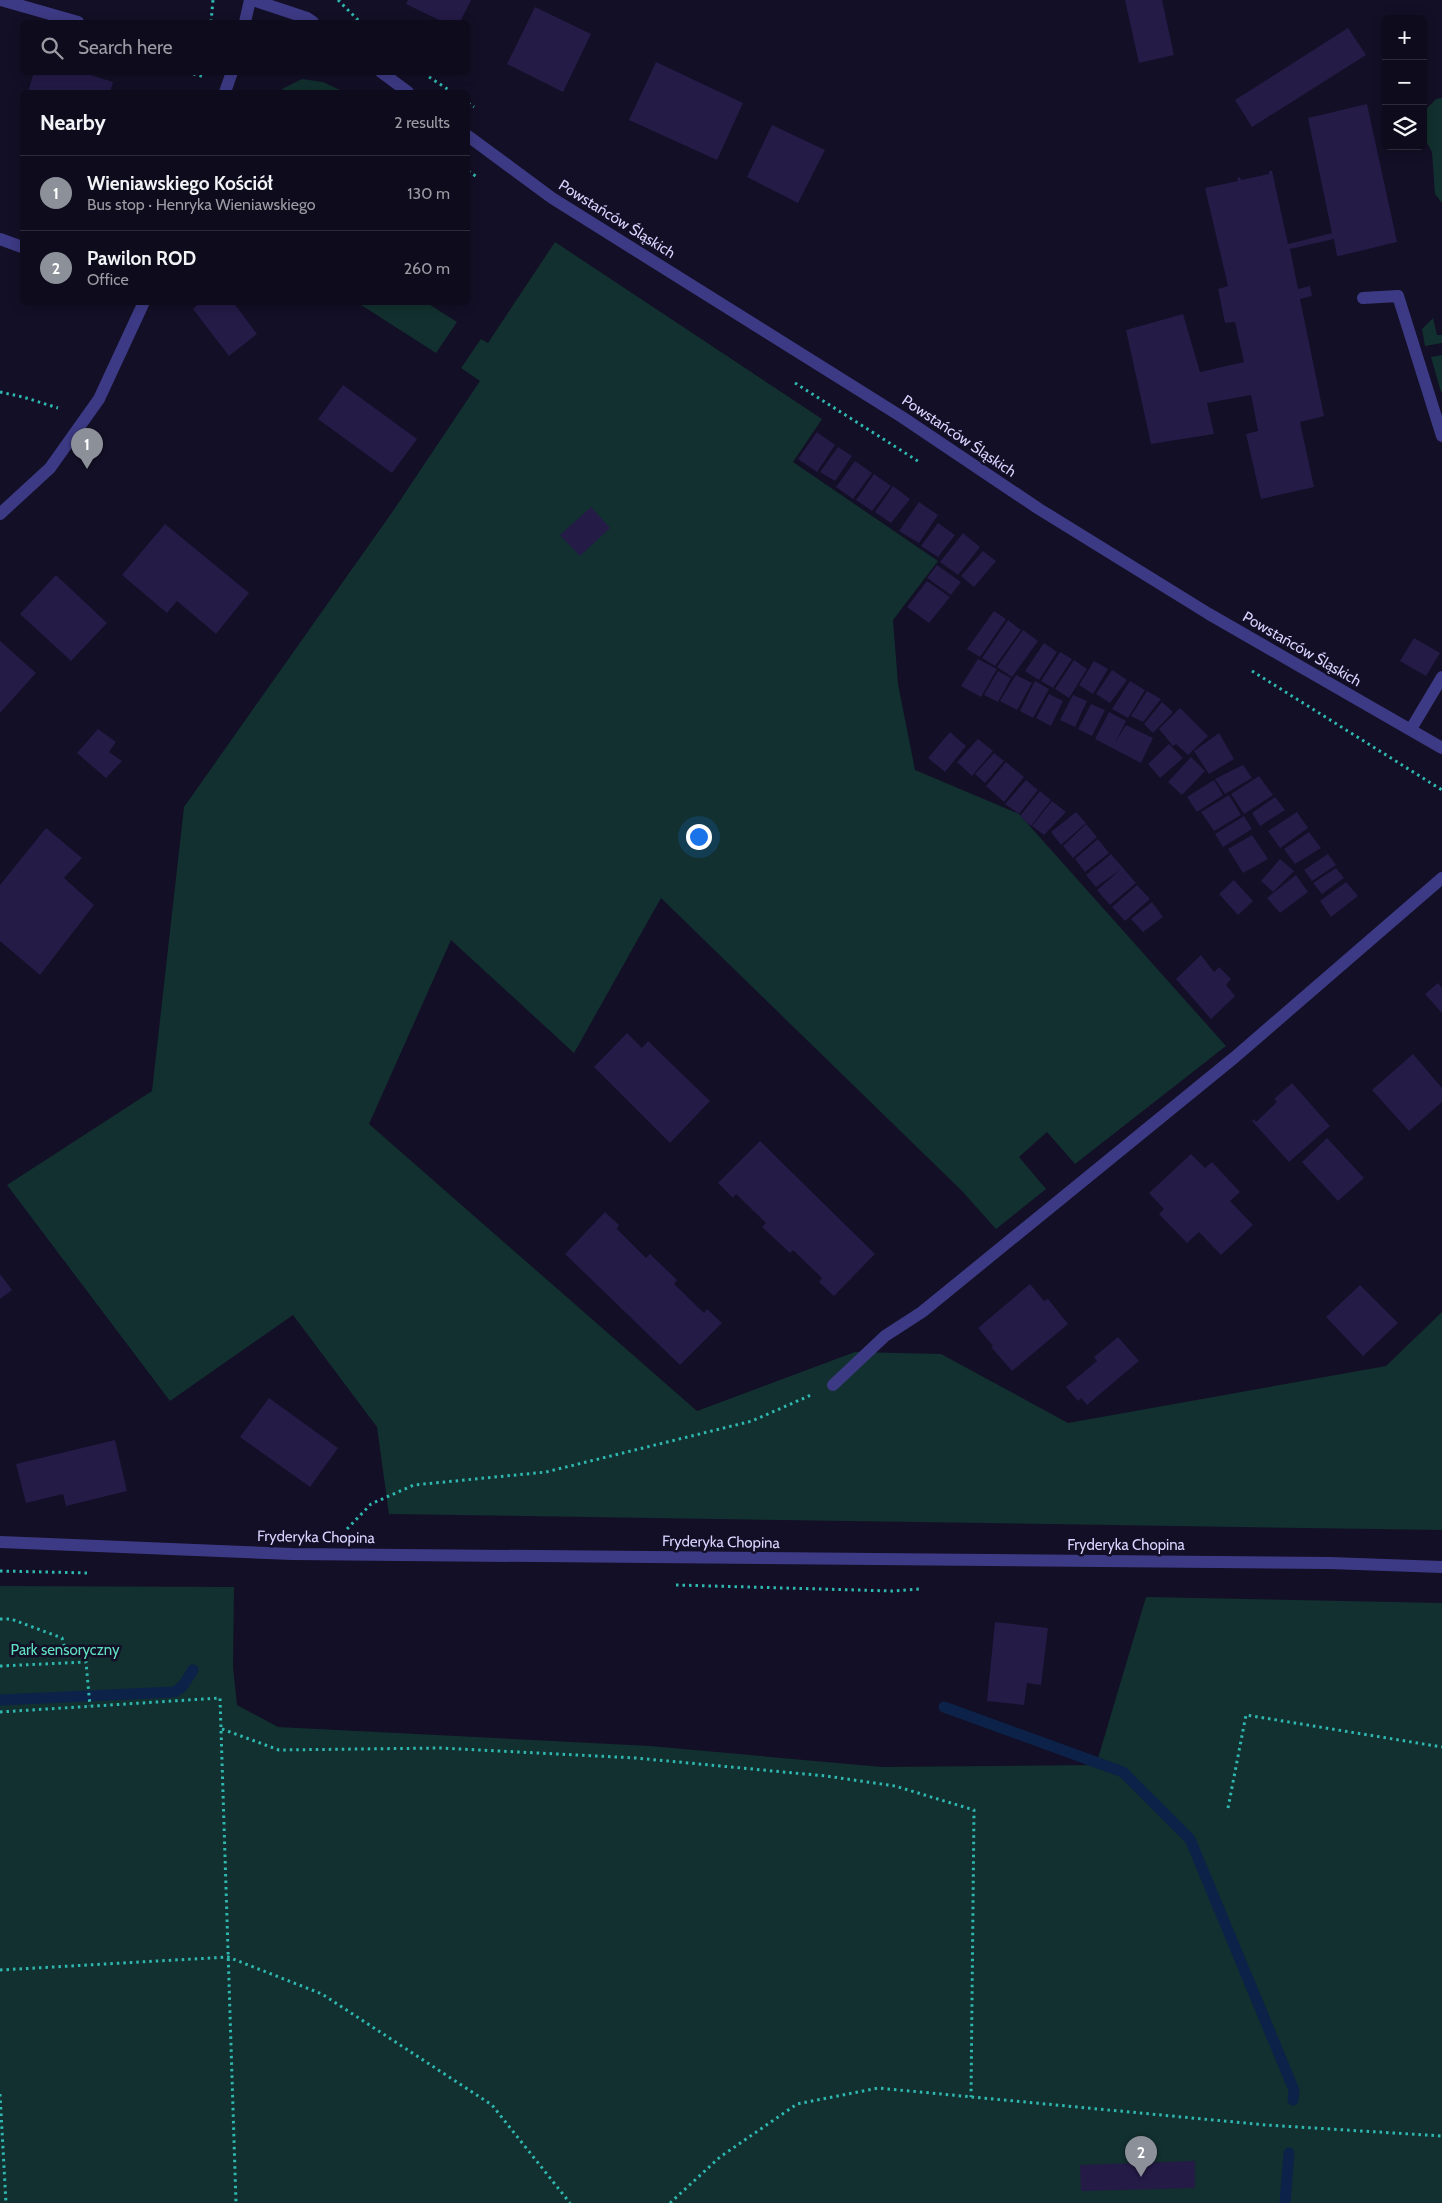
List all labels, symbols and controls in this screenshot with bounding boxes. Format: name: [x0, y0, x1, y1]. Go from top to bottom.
map controls: [1382, 15, 1427, 150]
button: +: [1382, 15, 1427, 60]
search box: [20, 20, 470, 75]
icon: search: [38, 34, 66, 62]
text: Search here: [78, 36, 172, 59]
button: −: [1382, 60, 1427, 105]
button: layers: [1382, 105, 1427, 150]
text: Nearby: [40, 110, 106, 135]
text: 2 results: [394, 113, 450, 132]
text: Wieniawskiego Kościół: [87, 172, 273, 195]
street label: Powstańców Śląskich: [555, 175, 679, 262]
text: 1: [53, 184, 59, 203]
text: 130 m: [407, 184, 450, 203]
text: Bus stop · Henryka Wieniawskiego: [87, 195, 316, 214]
text: Pawilon ROD: [87, 247, 196, 270]
text: 2: [52, 259, 60, 278]
text: 260 m: [404, 259, 450, 278]
text: Office: [87, 270, 129, 289]
street label: Powstańców Śląskich: [898, 390, 1020, 481]
pin: 1: [71, 428, 103, 469]
street label: Powstańców Śląskich: [1239, 607, 1365, 690]
your location: [686, 824, 712, 850]
street label: Fryderyka Chopina: [257, 1527, 376, 1547]
street label: Fryderyka Chopina: [662, 1532, 781, 1552]
street label: Fryderyka Chopina: [1067, 1536, 1186, 1554]
park label: Park sensoryczny: [11, 1641, 120, 1659]
pin: 2: [1125, 2136, 1157, 2177]

